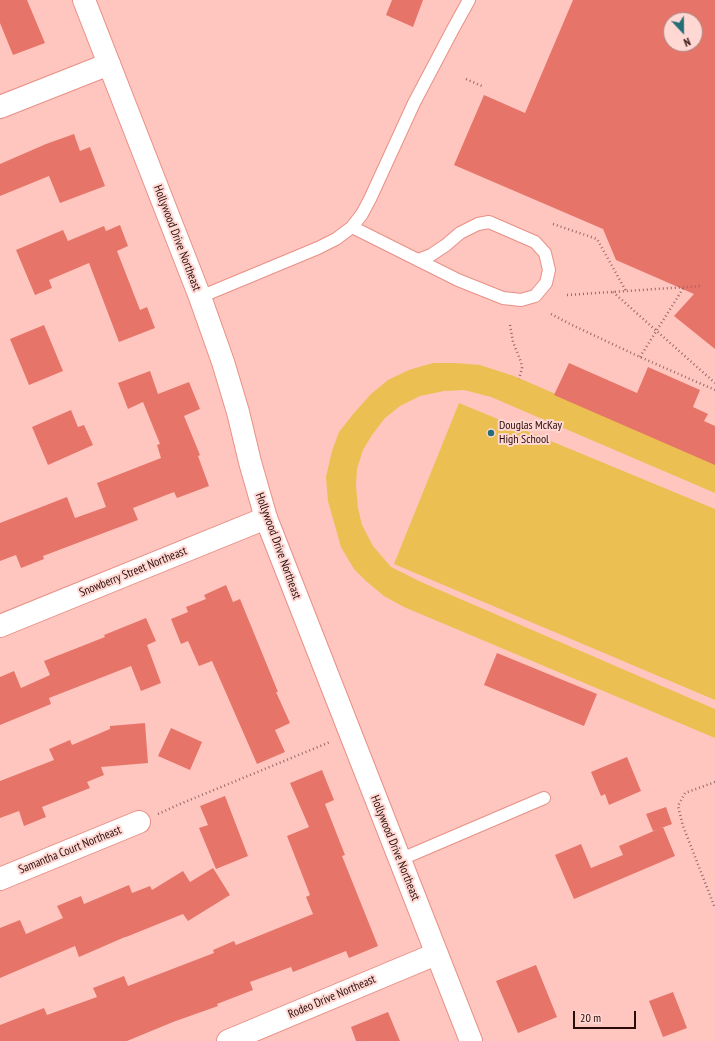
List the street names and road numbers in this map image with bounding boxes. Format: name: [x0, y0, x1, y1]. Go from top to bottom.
street label: Hollywood Drive Northeast: [150, 183, 204, 293]
street label: Hollywood Drive Northeast: [252, 491, 304, 601]
street label: Snowberry Street Northeast: [77, 544, 189, 600]
street label: Hollywood Drive Northeast: [367, 793, 423, 903]
street label: Samantha Court Northeast: [16, 823, 124, 877]
street label: Rodeo Drive Northeast: [286, 972, 378, 1022]

